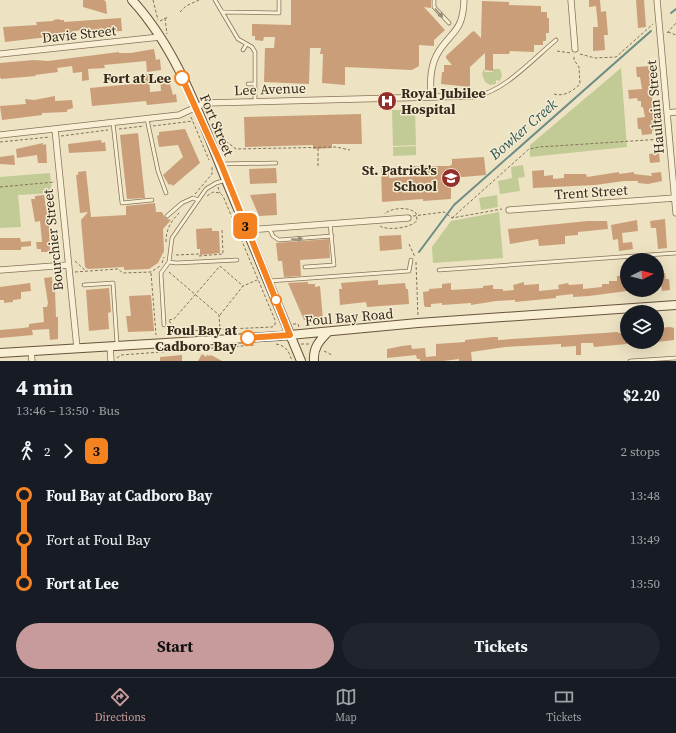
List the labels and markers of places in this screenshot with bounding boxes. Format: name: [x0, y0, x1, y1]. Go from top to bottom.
place label: Fort at Lee: [103, 68, 171, 88]
marker: Fort at Lee: [174, 70, 190, 86]
place label: Royal Jubilee Hospital: [401, 83, 486, 119]
hospital icon: Royal Jubilee Hospital: [376, 90, 398, 112]
place label: St. Patrick's School: [362, 160, 438, 196]
school or university icon: St. Patrick's School: [440, 167, 462, 189]
unlabelled marker: [270, 294, 282, 306]
place label: Foul Bay at Cadboro Bay: [155, 320, 238, 356]
marker: Foul Bay at Cadboro Bay: [240, 330, 256, 346]

